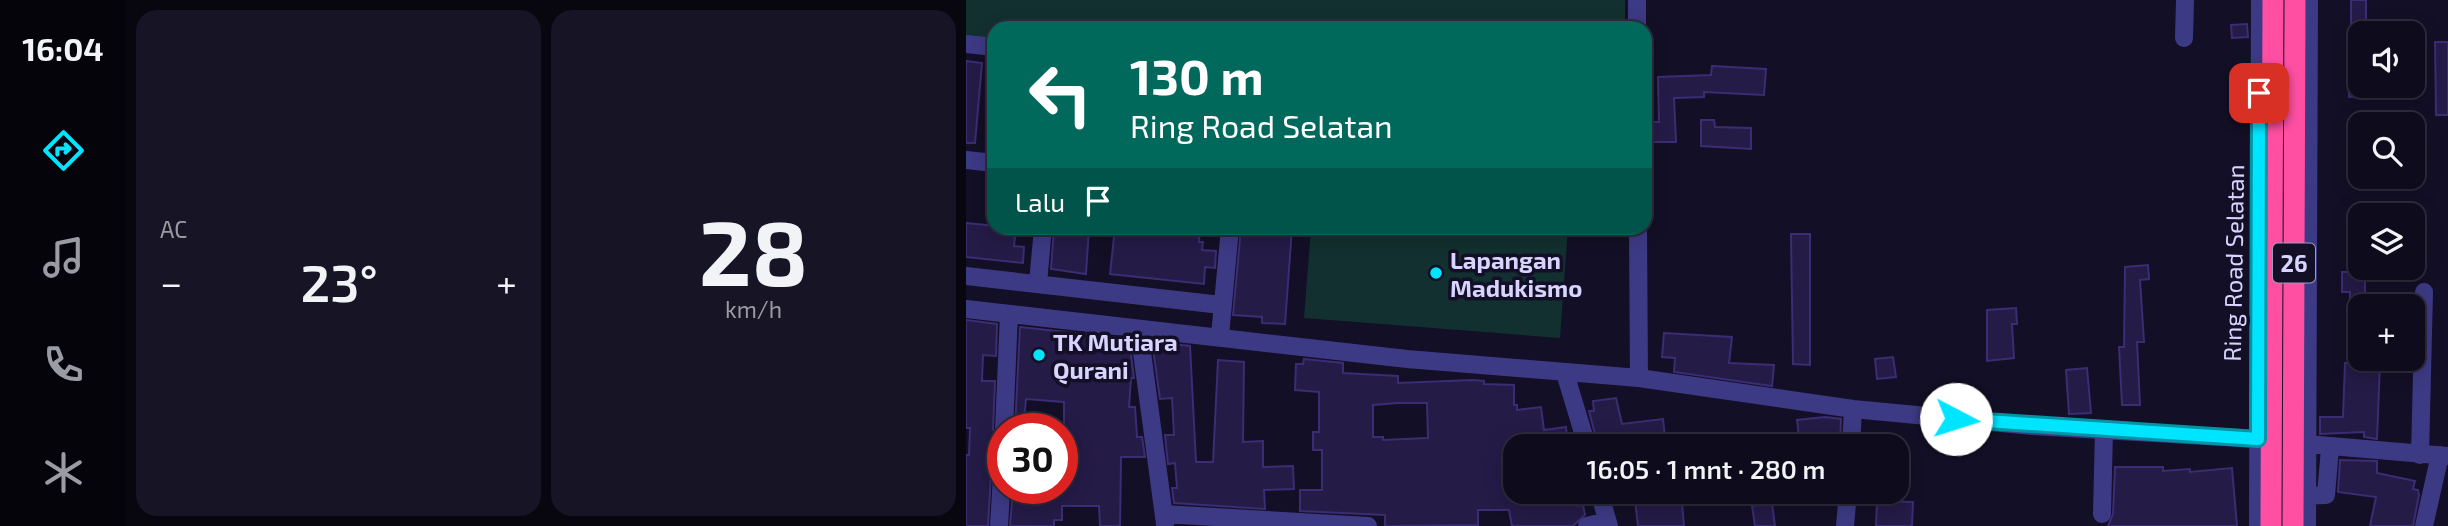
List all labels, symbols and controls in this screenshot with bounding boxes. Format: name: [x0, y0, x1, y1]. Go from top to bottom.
map controls: [2348, 21, 2425, 371]
button: sound: [2348, 21, 2425, 98]
text: 16:04: [22, 29, 104, 67]
text: 130 m: [1130, 46, 1264, 105]
icon: left: [1015, 49, 1106, 140]
pin: [2229, 63, 2289, 123]
icon: arrive: [2240, 74, 2278, 112]
text: Ring Road Selatan: [1130, 106, 1393, 144]
button: search: [2348, 112, 2425, 189]
icon: directions: [39, 126, 88, 175]
street label: Ring Road Selatan: [2217, 164, 2249, 362]
icon: arrive: [1079, 182, 1117, 220]
text: Lalu: [1015, 186, 1065, 217]
text: 28: [699, 195, 808, 304]
button: layers: [2348, 203, 2425, 280]
text: AC: [160, 215, 187, 243]
icon: music: [39, 233, 88, 282]
road number: 26: [2273, 244, 2315, 282]
place label: Lapangan Madukismo: [1450, 245, 1582, 302]
text: 23°: [300, 250, 378, 312]
text: −: [160, 259, 182, 305]
text: +: [496, 259, 517, 305]
marker: Lapangan Madukismo: [1428, 265, 1444, 281]
button: +: [2348, 294, 2425, 371]
text: km/h: [725, 295, 782, 323]
place label: TK Mutiara Qurani: [1053, 327, 1178, 385]
icon: phone: [39, 340, 88, 389]
marker: TK Mutiara Qurani: [1031, 347, 1047, 363]
position arrow: [1919, 382, 1993, 456]
speed limit sign: 30: [987, 413, 1078, 504]
icon: climate: [39, 448, 88, 497]
text: 16:05 · 1 mnt · 280 m: [1587, 453, 1825, 484]

